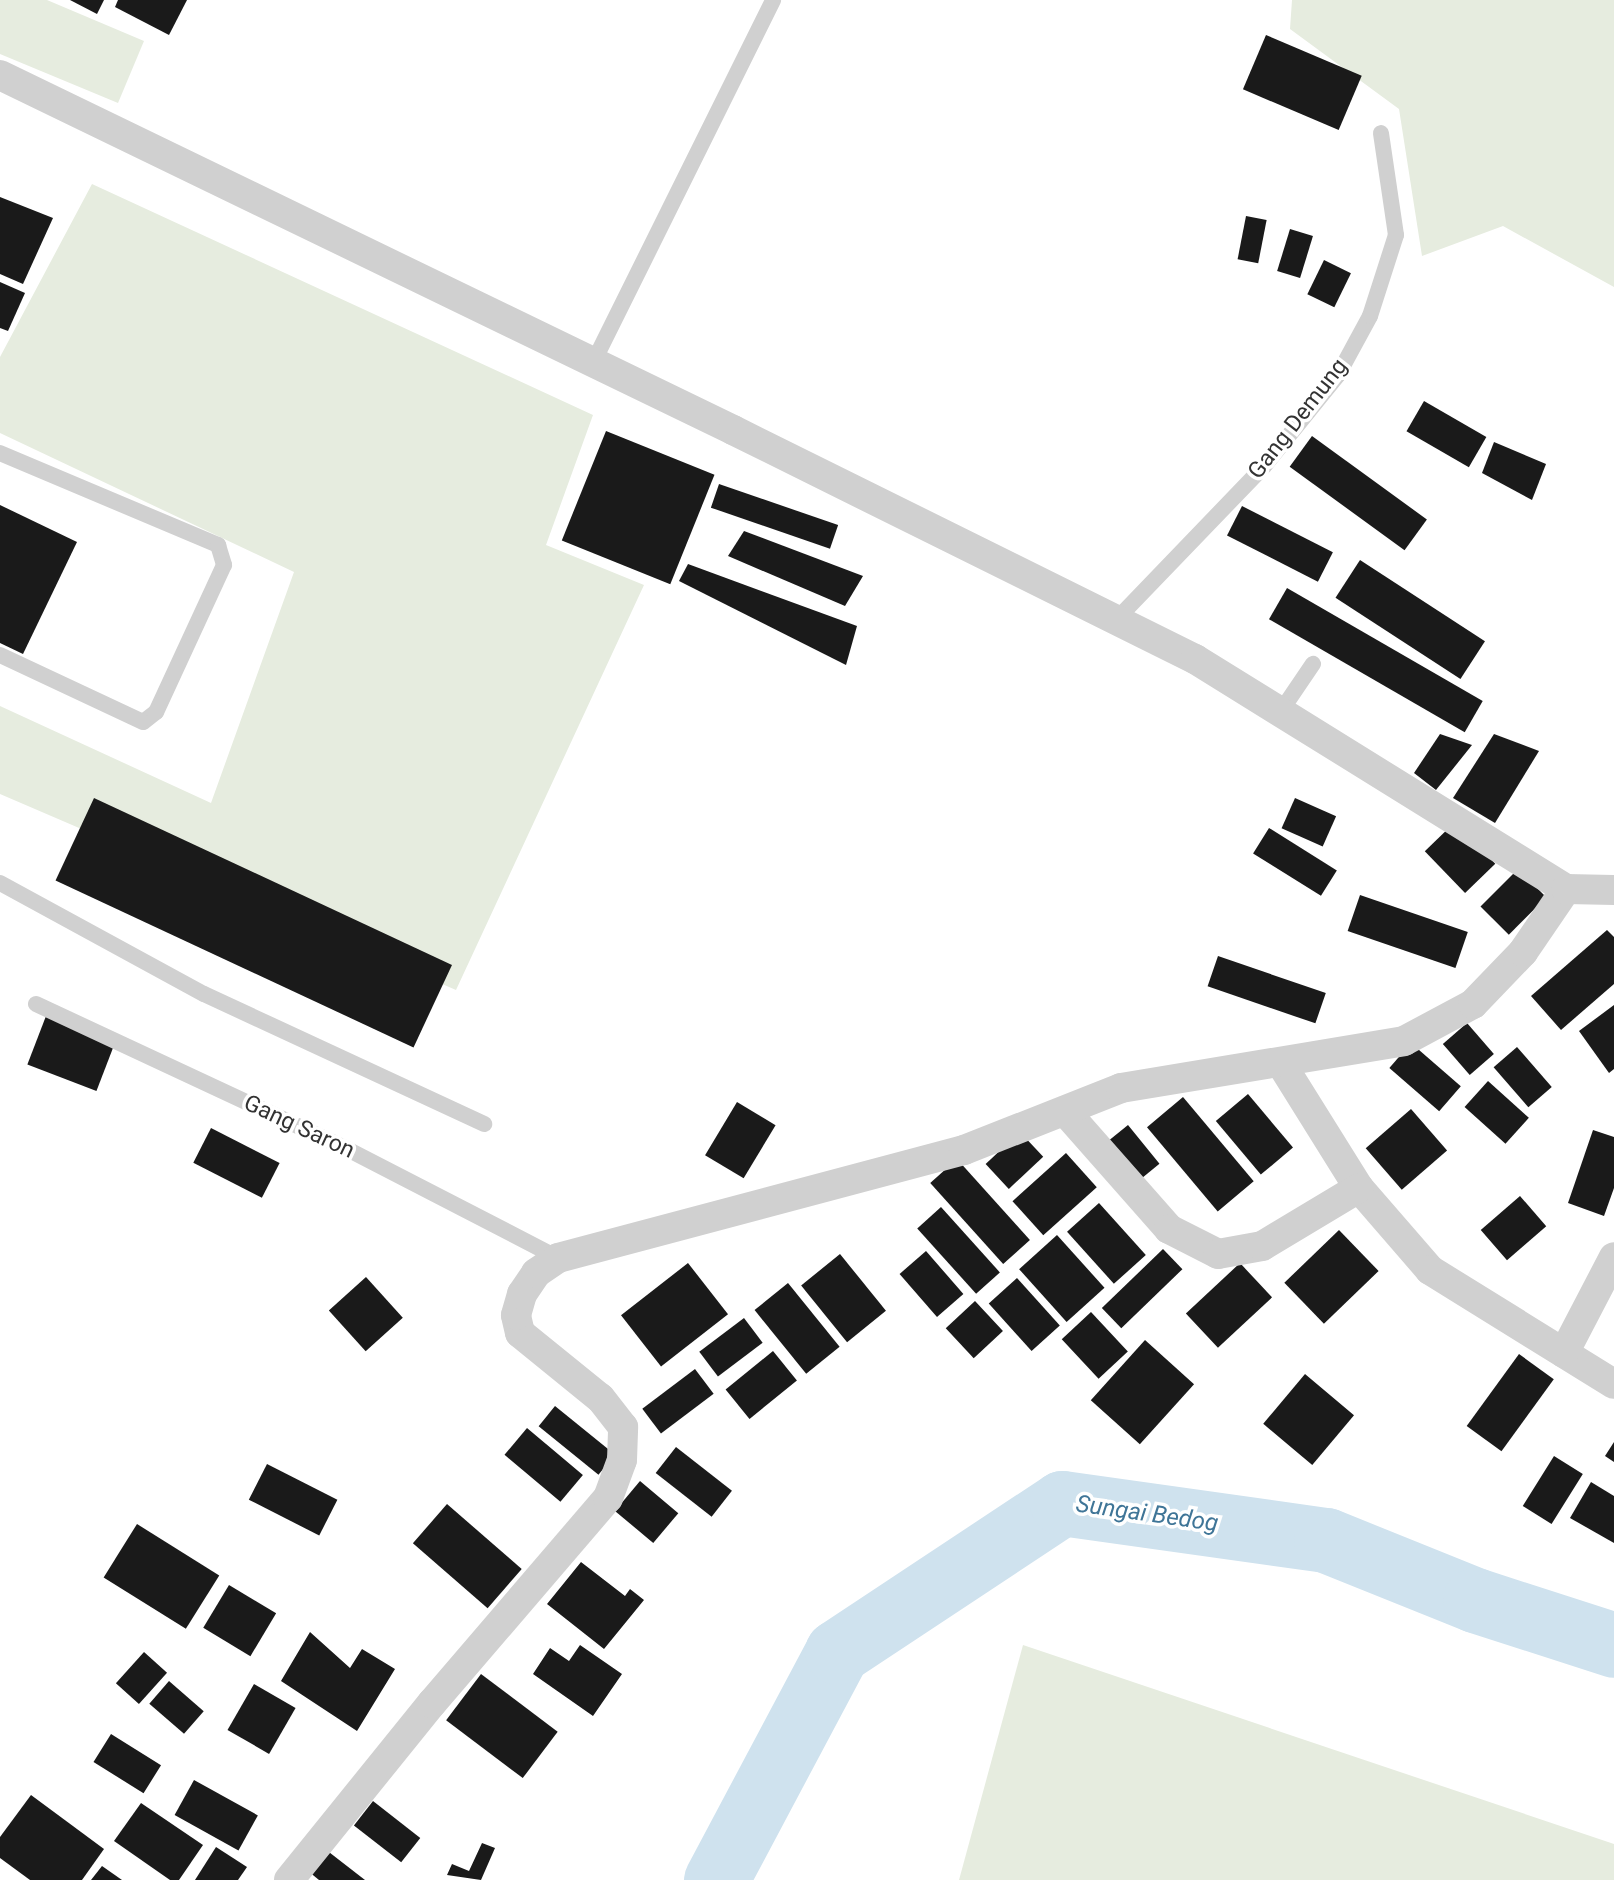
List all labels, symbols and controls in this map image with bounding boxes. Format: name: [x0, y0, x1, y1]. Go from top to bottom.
street label: Gang Demung: [1242, 353, 1354, 485]
street label: Gang Saron: [239, 1089, 359, 1165]
water label: Sungai Bedog: [1074, 1490, 1220, 1538]

